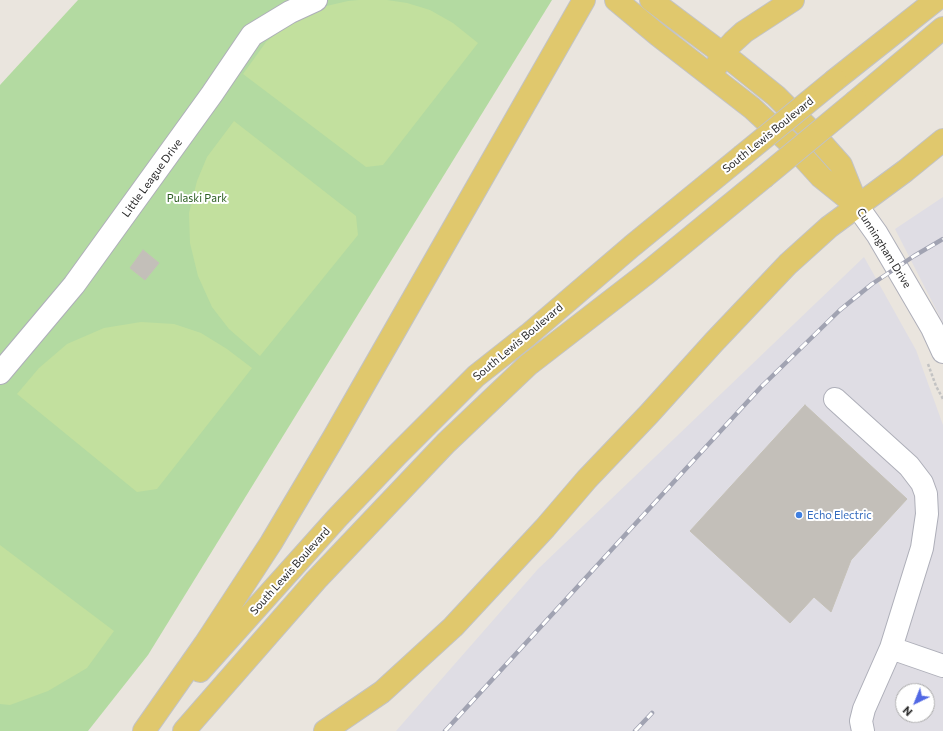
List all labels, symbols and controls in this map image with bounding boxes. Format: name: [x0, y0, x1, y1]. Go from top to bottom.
street label: South Lewis Boulevard: [720, 94, 816, 176]
street label: Little League Drive: [119, 136, 185, 220]
park label: Pulaski Park: [167, 191, 227, 205]
street label: Cunningham Drive: [854, 206, 914, 290]
street label: South Lewis Boulevard: [471, 301, 565, 383]
place label: Echo Electric: [807, 508, 872, 522]
marker: Echo Electric: [794, 510, 804, 520]
street label: South Lewis Boulevard: [247, 525, 333, 617]
north arrow: [895, 683, 935, 723]
text: N: [900, 704, 915, 719]

